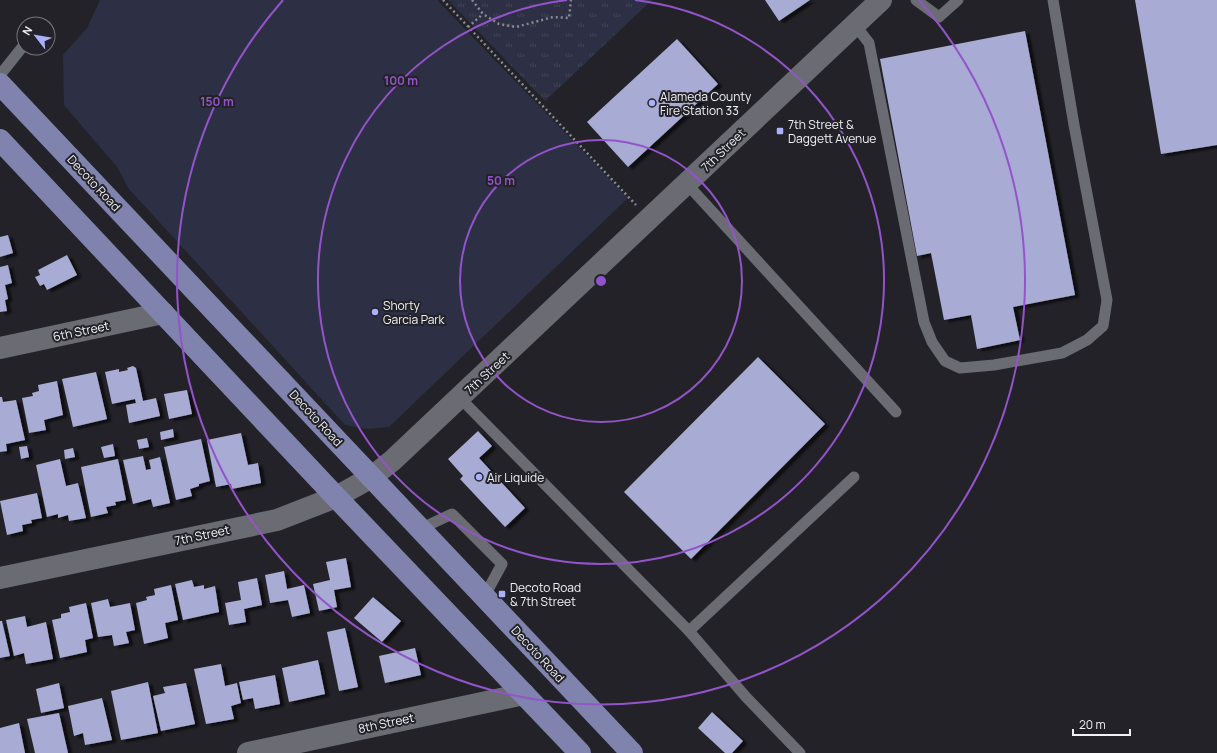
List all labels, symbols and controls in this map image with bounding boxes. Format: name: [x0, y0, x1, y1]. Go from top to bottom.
north arrow: [16, 16, 56, 56]
text: N: [19, 23, 36, 38]
text: 100 m: [384, 72, 418, 89]
place label: Alameda County Fire Station 33: [660, 88, 752, 119]
text: 150 m: [200, 93, 234, 110]
marker: Alameda County Fire Station 33: [647, 98, 657, 108]
place label: 7th Street & Daggett Avenue: [788, 116, 876, 147]
street label: 7th Street: [697, 124, 749, 175]
marker: 7th Street & Daggett Avenue: [775, 126, 785, 136]
street label: Decoto Road: [64, 151, 124, 215]
text: 50 m: [487, 172, 515, 189]
centre of rings: [594, 274, 608, 288]
place label: Shorty Garcia Park: [383, 297, 446, 328]
marker: Shorty Garcia Park: [370, 307, 380, 317]
street label: 6th Street: [51, 317, 111, 345]
street label: 7th Street: [461, 348, 513, 398]
street label: Decoto Road: [286, 386, 346, 450]
place label: Air Liquide: [487, 469, 544, 486]
marker: Air Liquide: [474, 472, 484, 482]
street label: 7th Street: [173, 521, 231, 549]
place label: Decoto Road & 7th Street: [510, 579, 581, 610]
marker: Decoto Road & 7th Street: [497, 589, 507, 599]
street label: Decoto Road: [508, 622, 568, 686]
street label: 8th Street: [357, 709, 416, 737]
scale bar: [1073, 711, 1130, 737]
text: 20 m: [1079, 716, 1106, 733]

